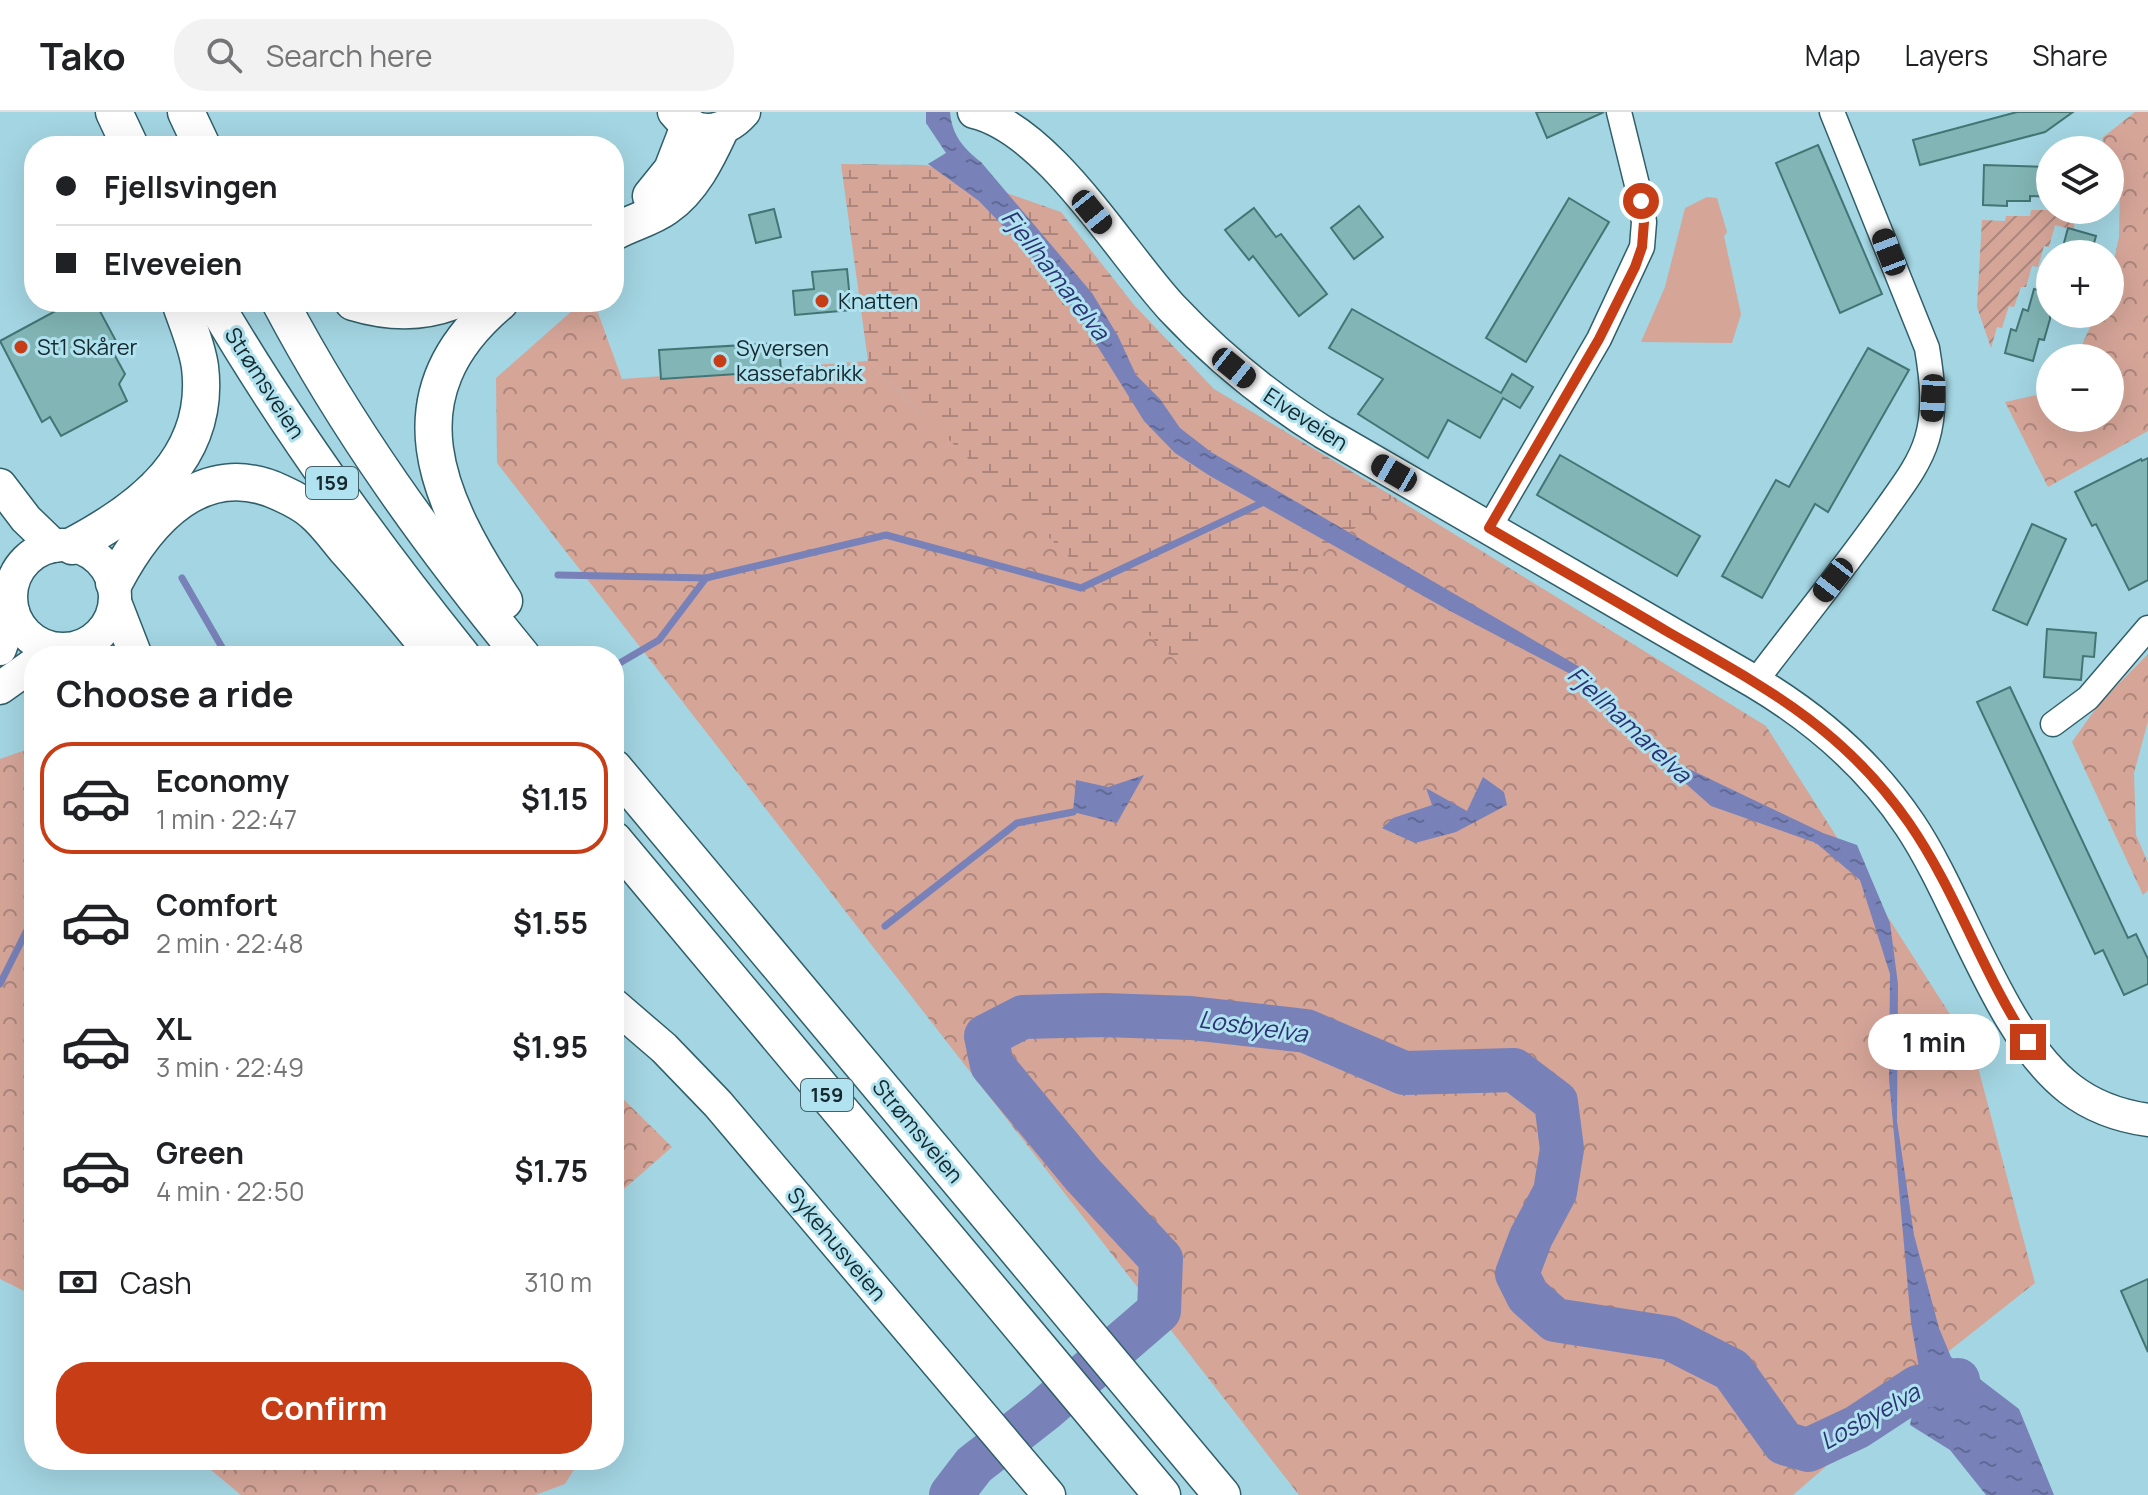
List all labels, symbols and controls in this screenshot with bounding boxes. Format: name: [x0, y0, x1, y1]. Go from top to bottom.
search box: [174, 19, 734, 91]
text: Tako: [40, 29, 126, 81]
icon: search: [202, 33, 246, 77]
text: Search here: [266, 35, 433, 76]
text: Map: [1805, 36, 1861, 74]
text: Layers: [1905, 36, 1988, 74]
text: Share: [2032, 36, 2108, 74]
map controls: [2036, 136, 2124, 432]
button: layers: [2036, 136, 2124, 224]
text: Fjellsvingen: [104, 166, 278, 207]
route start: [1623, 183, 1659, 219]
car: [1068, 186, 1116, 238]
water label: Fjellhamarelva: [995, 202, 1119, 348]
car: [1869, 225, 1909, 279]
button: +: [2036, 240, 2124, 328]
text: Elveveien: [104, 243, 242, 284]
place label: Knatten: [838, 286, 918, 316]
marker: Knatten: [813, 292, 831, 310]
street label: Strømsveien: [218, 321, 312, 445]
place label: St1 Skårer: [37, 332, 138, 362]
place label: Syversen kassefabrikk: [736, 333, 864, 388]
marker: St1 Skårer: [12, 338, 30, 356]
car: [1208, 344, 1260, 392]
button: −: [2036, 344, 2124, 432]
marker: Syversen kassefabrikk: [711, 352, 729, 370]
car: [1920, 373, 1946, 423]
street label: Elveveien: [1258, 381, 1354, 457]
car: [1367, 451, 1421, 495]
road number: 159: [306, 467, 358, 499]
car: [1809, 554, 1857, 606]
water label: Fjellhamarelva: [1561, 658, 1700, 791]
text: Choose a ride: [56, 669, 294, 718]
text: Economy: [156, 760, 289, 801]
icon: car: [60, 762, 132, 834]
text: $1.15: [521, 778, 588, 819]
text: 1 min · 22:47: [156, 801, 297, 837]
text: Comfort: [156, 884, 278, 925]
icon: car: [60, 886, 132, 958]
text: $1.55: [513, 902, 588, 943]
text: 2 min · 22:48: [156, 925, 304, 961]
water label: Losbyelva: [1197, 1002, 1311, 1050]
text: XL: [156, 1008, 192, 1049]
icon: car: [60, 1010, 132, 1082]
callout: 1 min: [1868, 1014, 2000, 1070]
text: 1 min: [1902, 1024, 1966, 1060]
route end: [2010, 1024, 2046, 1060]
text: $1.95: [512, 1026, 588, 1067]
text: 3 min · 22:49: [156, 1049, 304, 1085]
street label: Strømsveien: [866, 1073, 970, 1189]
road number: 159: [801, 1079, 853, 1111]
text: Green: [156, 1132, 244, 1173]
icon: car: [60, 1134, 132, 1206]
text: $1.75: [515, 1150, 588, 1191]
text: 4 min · 22:50: [156, 1173, 305, 1209]
street label: Sykehusveien: [780, 1181, 894, 1307]
icon: cash: [56, 1260, 100, 1304]
text: Cash: [120, 1262, 192, 1303]
text: 310 m: [524, 1264, 592, 1300]
button: Confirm: [56, 1362, 592, 1454]
water label: Losbyelva: [1814, 1374, 1926, 1457]

